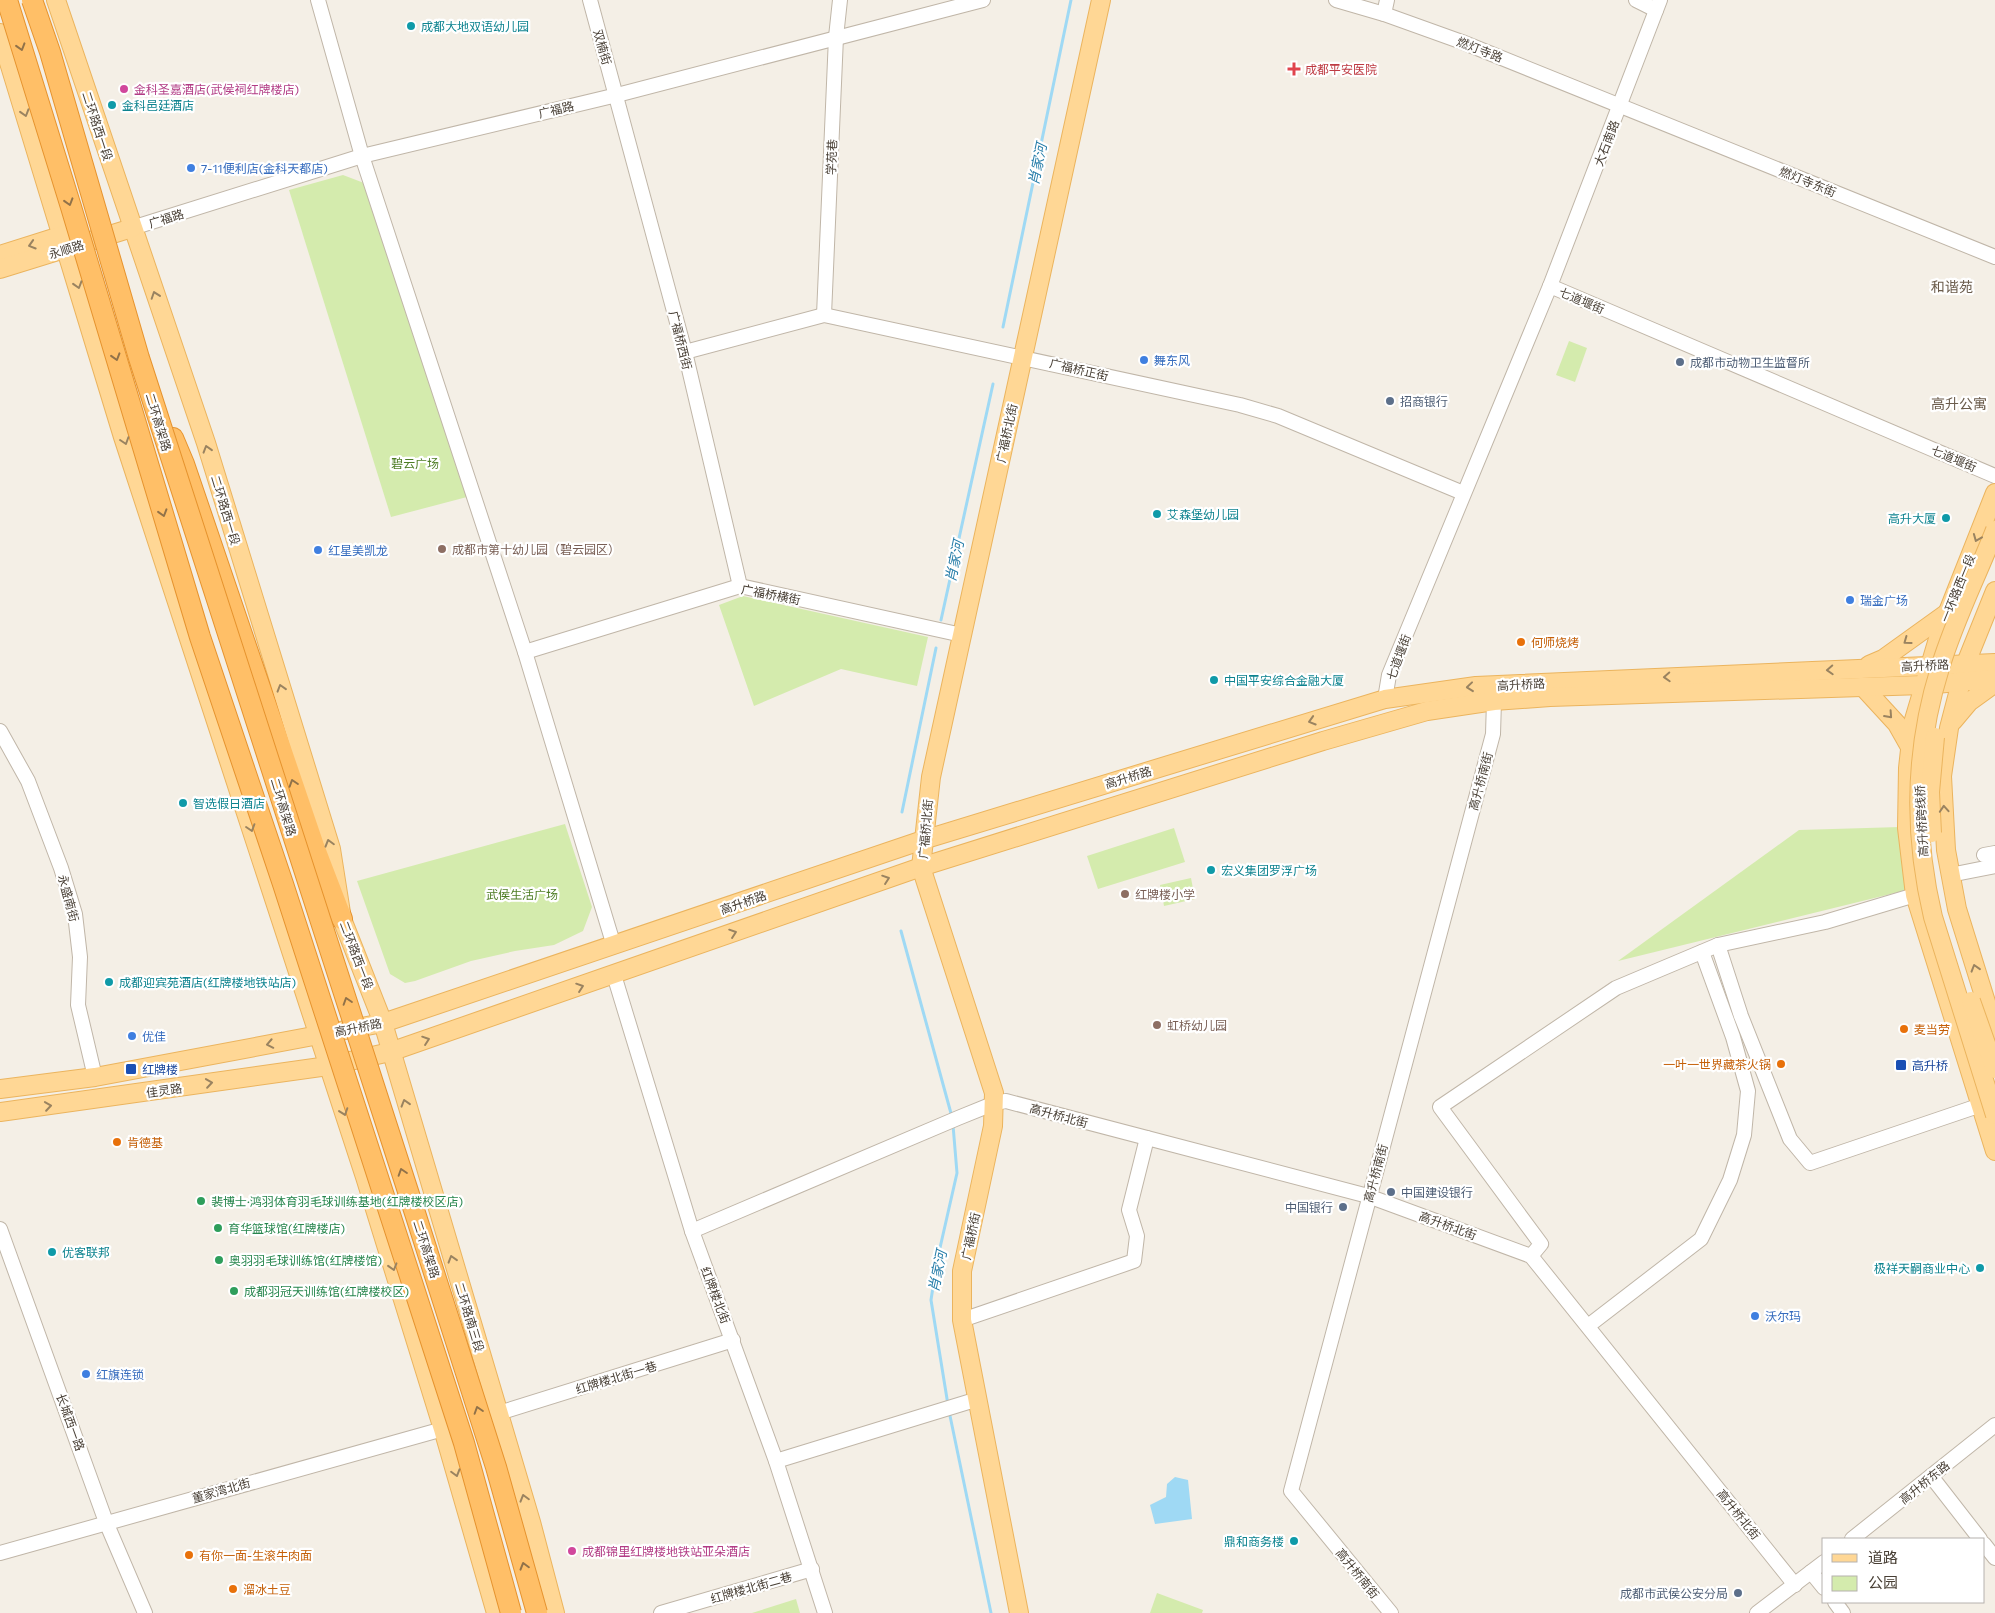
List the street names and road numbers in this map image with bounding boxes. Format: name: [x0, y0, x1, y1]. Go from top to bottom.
street label: 双楠街: [591, 28, 615, 66]
street label: 燃灯寺路: [1455, 34, 1505, 64]
street label: 二环路西一段: [80, 90, 116, 162]
street label: 广福路: [537, 98, 575, 120]
street label: 大石南路: [1591, 118, 1621, 168]
street label: 学苑巷: [823, 139, 839, 175]
street label: 燃灯寺东街: [1778, 163, 1838, 199]
street label: 广福路: [147, 206, 185, 230]
street label: 永顺路: [47, 237, 85, 261]
street label: 七道堰街: [1557, 284, 1607, 316]
street label: 广福桥西街: [667, 309, 695, 371]
street label: 广福桥正街: [1048, 355, 1110, 383]
street label: 二环高架路: [144, 391, 174, 453]
street label: 广福桥北街: [993, 402, 1019, 464]
street label: 七道堰街: [1929, 442, 1979, 474]
street label: 二环路西一段: [209, 474, 243, 546]
street label: 一环路西一段: [1937, 552, 1977, 624]
street label: 广福桥横街: [740, 581, 802, 607]
street label: 七道堰街: [1383, 632, 1413, 682]
street label: 高升桥路: [1901, 657, 1949, 673]
street label: 高升桥路: [1497, 676, 1545, 692]
street label: 高升桥南街: [1465, 750, 1495, 812]
street label: 高升桥路: [1103, 763, 1153, 791]
street label: 二环高架路: [269, 776, 299, 838]
street label: 高升桥跨线桥: [1912, 785, 1930, 857]
street label: 广福桥北街: [915, 798, 935, 860]
street label: 永盛南街: [56, 873, 82, 923]
street label: 高升桥路: [718, 888, 768, 916]
street label: 二环路西一段: [338, 919, 376, 991]
street label: 高升桥路: [333, 1016, 383, 1038]
street label: 佳灵路: [145, 1081, 183, 1099]
street label: 高升桥北街: [1028, 1100, 1090, 1130]
street label: 高升桥南街: [1360, 1142, 1390, 1204]
street label: 高升桥北街: [1417, 1208, 1479, 1242]
street label: 广福桥街: [958, 1211, 982, 1261]
street label: 二环高架路: [411, 1218, 443, 1280]
street label: 红牌楼北街: [699, 1264, 733, 1326]
street label: 二环路南三段: [453, 1281, 487, 1353]
street label: 红牌楼北街一巷: [574, 1358, 658, 1396]
street label: 长城西一路: [54, 1391, 88, 1453]
street label: 高升桥东路: [1896, 1458, 1952, 1506]
street label: 董家湾北街: [190, 1475, 252, 1505]
street label: 高升桥北街: [1715, 1486, 1763, 1542]
street label: 高升桥南街: [1334, 1545, 1382, 1601]
street label: 红牌楼北街二巷: [709, 1569, 793, 1605]

